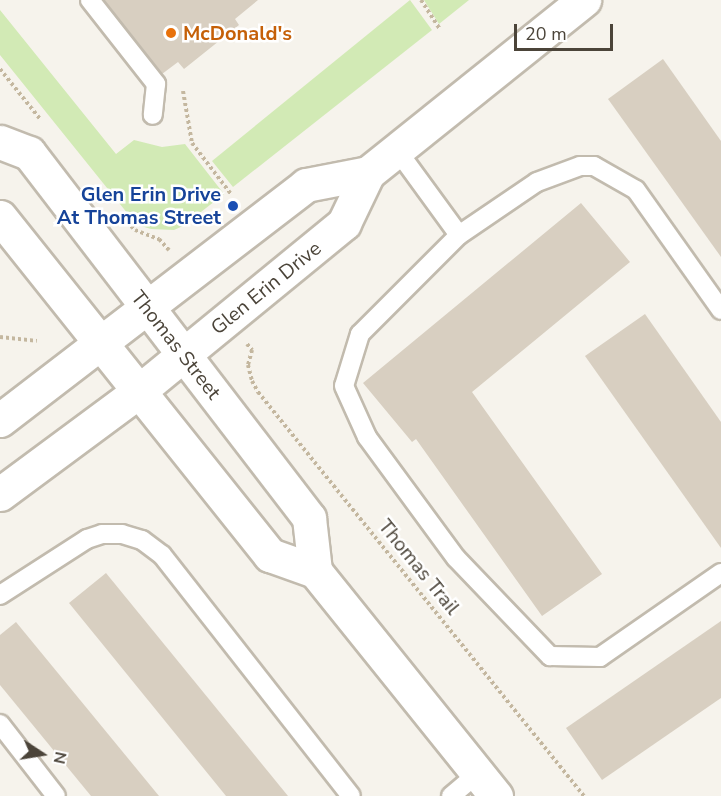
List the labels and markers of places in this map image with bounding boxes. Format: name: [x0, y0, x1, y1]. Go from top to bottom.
place label: McDonald's: [183, 21, 292, 45]
marker: McDonald's: [164, 26, 178, 40]
place label: Glen Erin Drive At Thomas Street: [57, 183, 221, 230]
marker: Glen Erin Drive At Thomas Street: [226, 199, 240, 213]

